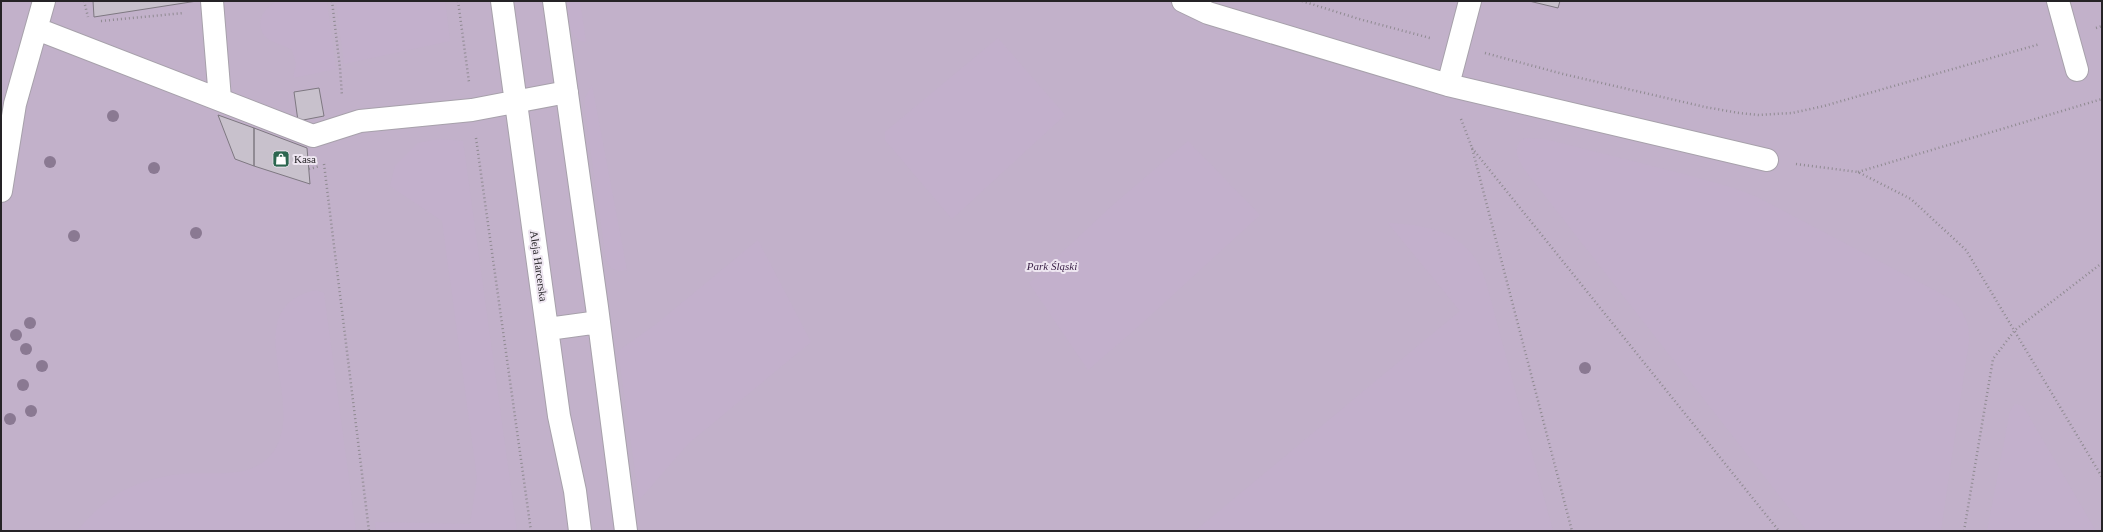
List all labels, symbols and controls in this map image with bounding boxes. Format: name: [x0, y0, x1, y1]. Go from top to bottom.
shop icon: Kasa: [271, 149, 291, 169]
place label: Kasa: [294, 153, 316, 165]
street label: Aleja Harcerska: [528, 230, 550, 302]
park label: Park Śląski: [1026, 260, 1077, 272]

